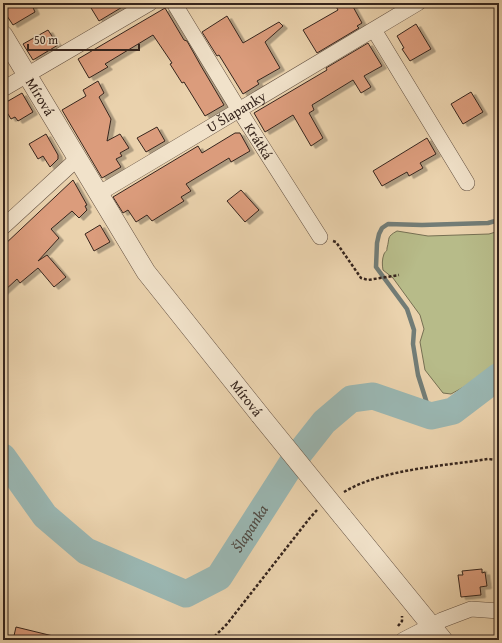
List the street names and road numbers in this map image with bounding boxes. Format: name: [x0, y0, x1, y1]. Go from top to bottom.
street label: Mírová: [21, 74, 60, 120]
street label: U Šlapanky: [203, 86, 270, 137]
street label: Krátká: [240, 119, 278, 163]
street label: Mírová: [226, 376, 267, 421]

